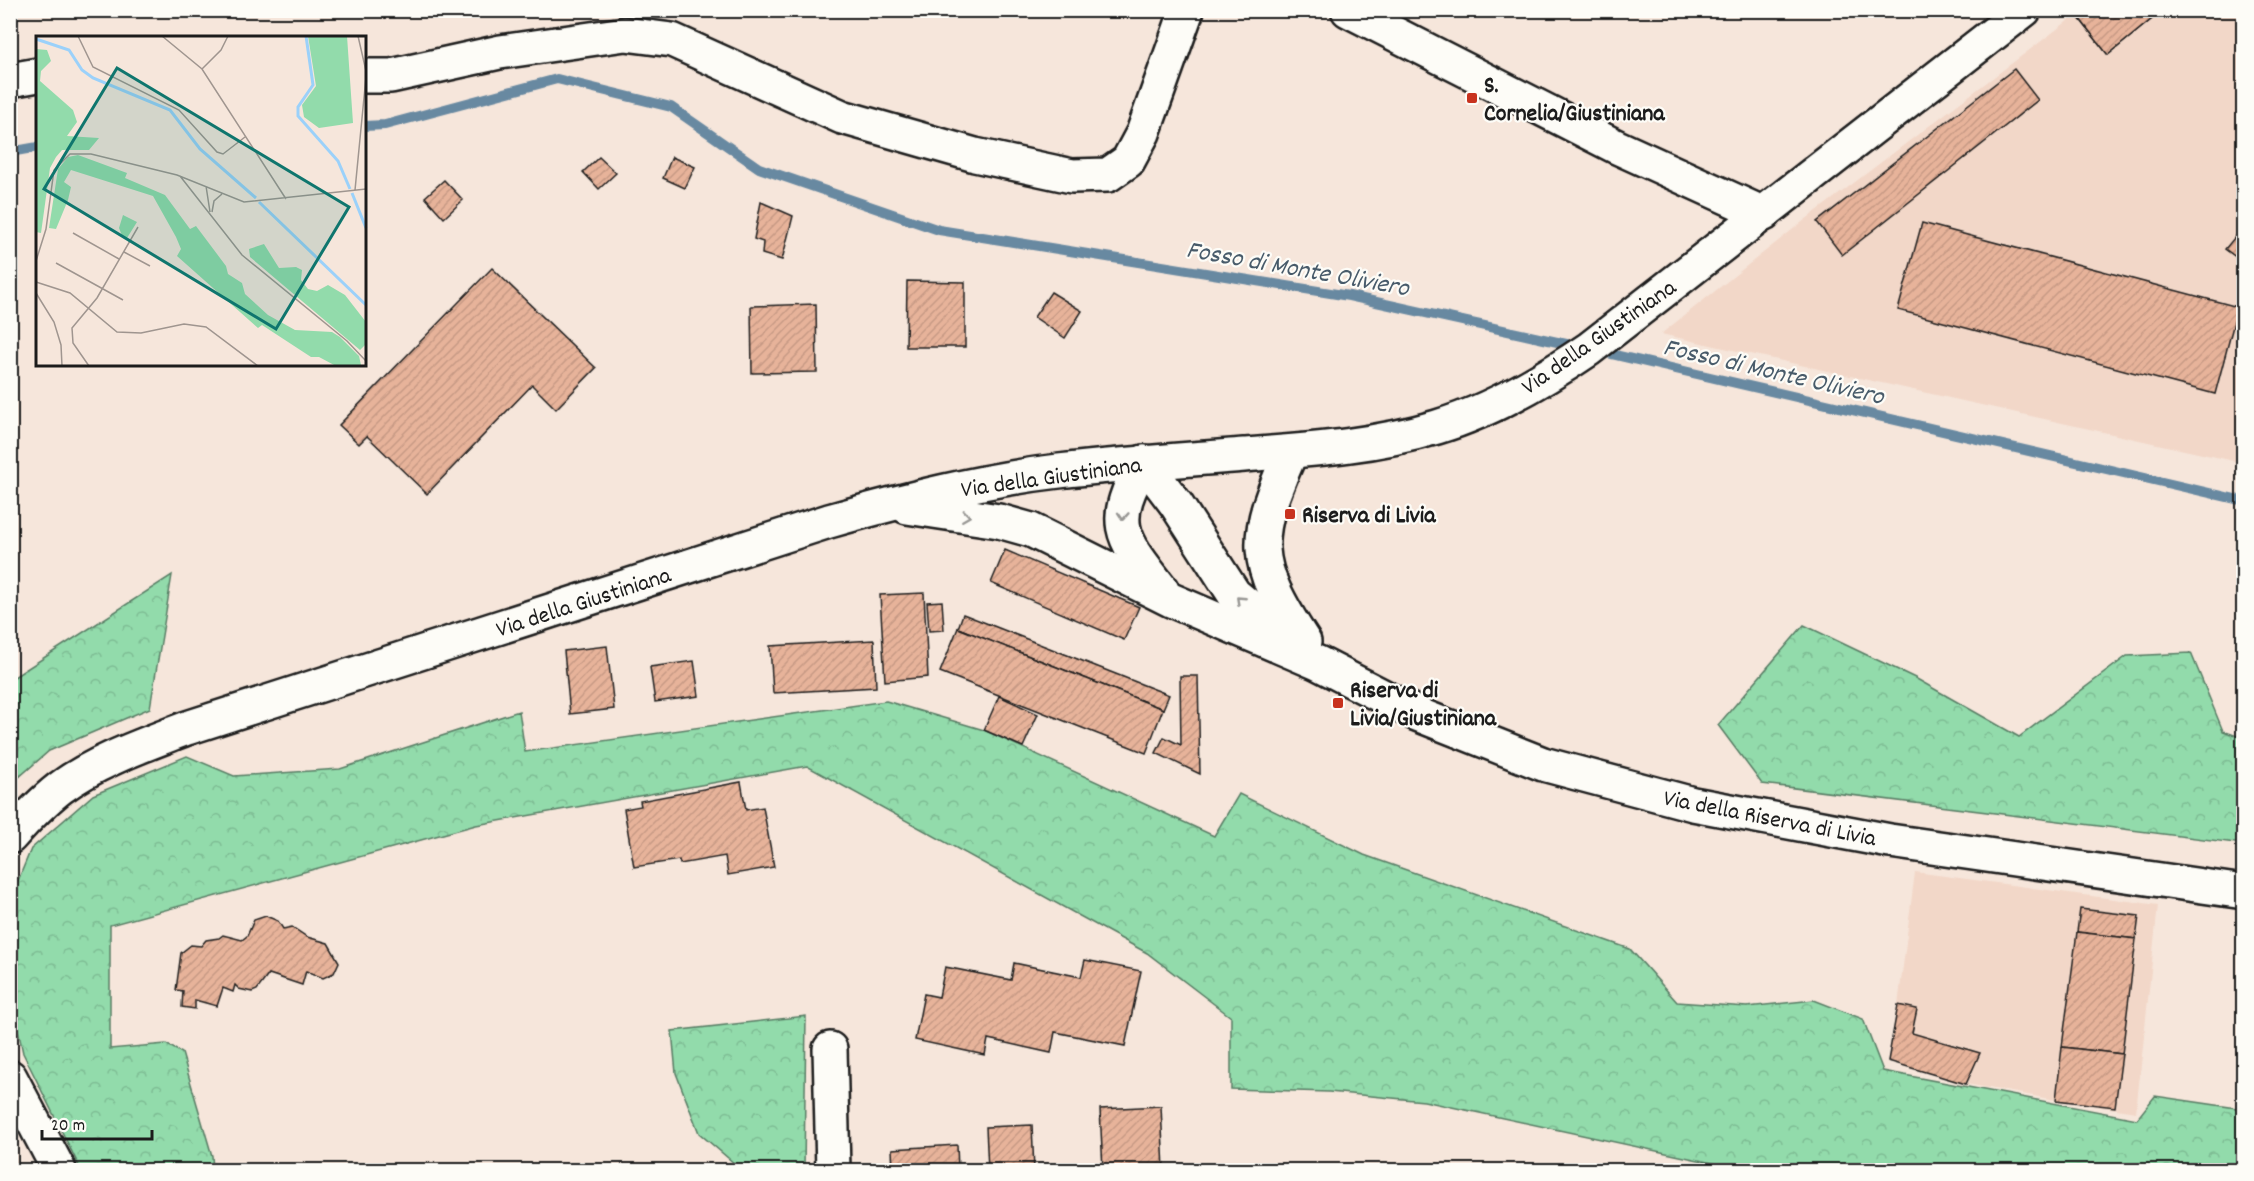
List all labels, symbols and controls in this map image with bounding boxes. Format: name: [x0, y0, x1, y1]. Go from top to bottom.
inset map: [36, 36, 366, 366]
place label: S. Cornelia/Giustiniana: [1484, 70, 1665, 132]
marker: S. Cornelia/Giustiniana: [1465, 91, 1479, 105]
water label: Fosso di Monte Oliviero: [1183, 233, 1413, 308]
street label: Via della Giustiniana: [1515, 272, 1685, 405]
water label: Fosso di Monte Oliviero: [1659, 330, 1889, 417]
street label: Via della Giustiniana: [959, 449, 1145, 508]
place label: Riserva di Livia: [1302, 500, 1436, 534]
marker: Riserva di Livia: [1283, 507, 1297, 521]
one-way arrow: [962, 509, 971, 521]
one-way arrow: [1117, 512, 1130, 521]
street label: Via della Giustiniana: [492, 559, 676, 648]
one-way arrow: [1236, 596, 1247, 607]
place label: Riserva di Livia/Giustiniana: [1350, 675, 1497, 737]
marker: Riserva di Livia/Giustiniana: [1331, 696, 1345, 710]
street label: Via della Riserva di Livia: [1660, 783, 1879, 857]
scale bar: [42, 1103, 152, 1141]
text: 20 m: [51, 1114, 85, 1139]

